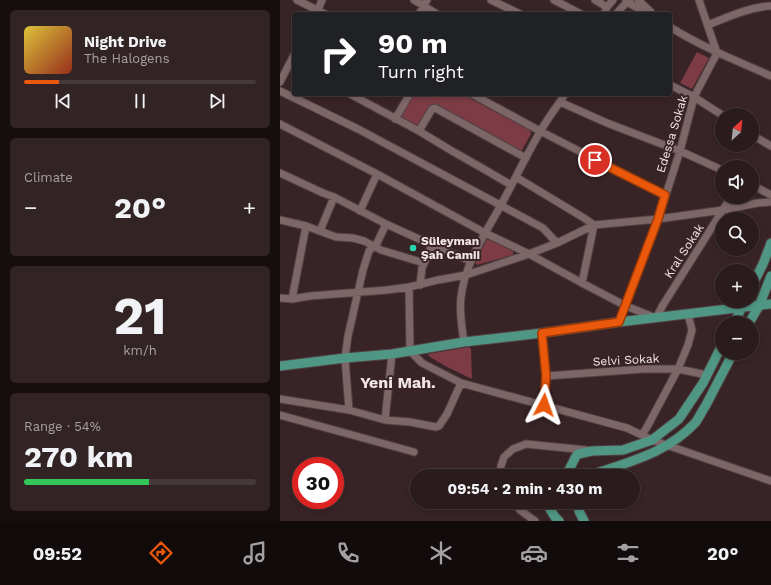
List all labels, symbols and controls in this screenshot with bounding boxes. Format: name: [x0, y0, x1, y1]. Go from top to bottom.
text: 90 m: [378, 27, 448, 60]
icon: right: [312, 28, 364, 80]
text: Night Drive: [84, 33, 167, 51]
text: The Halogens: [84, 51, 170, 66]
text: Turn right: [378, 61, 464, 82]
icon: previous: [52, 90, 74, 112]
icon: pause: [129, 90, 151, 112]
icon: next: [206, 90, 228, 112]
street label: Edessa Sokak: [654, 93, 690, 174]
north arrow: [715, 108, 759, 152]
map controls: [715, 108, 759, 360]
pin: [578, 143, 612, 177]
icon: arrive: [584, 149, 606, 171]
button: sound: [715, 160, 759, 204]
text: Climate: [24, 170, 73, 185]
text: 20°: [114, 190, 166, 225]
text: −: [24, 195, 37, 220]
text: +: [243, 195, 256, 220]
button: search: [715, 212, 759, 256]
street label: Kral Sokak: [661, 221, 707, 281]
place label: Süleyman Şah Camii: [421, 234, 480, 262]
marker: Süleyman Şah Camii: [408, 243, 418, 253]
button: +: [715, 264, 759, 308]
text: 21: [113, 286, 167, 347]
button: −: [715, 316, 759, 360]
text: km/h: [123, 343, 157, 358]
street label: Selvi Sokak: [592, 351, 660, 369]
district label: Yeni Mah.: [360, 373, 436, 392]
position arrow: [523, 384, 565, 426]
text: Range · 54%: [24, 419, 101, 434]
text: 270 km: [24, 439, 134, 474]
speed limit sign: 30: [292, 457, 344, 509]
text: 09:54 · 2 min · 430 m: [448, 480, 602, 498]
icon: directions: [147, 539, 175, 567]
icon: music: [241, 539, 269, 567]
icon: phone: [334, 539, 362, 567]
icon: climate: [427, 539, 455, 567]
icon: car: [520, 539, 548, 567]
icon: filters: [614, 539, 642, 567]
text: 09:52: [33, 543, 82, 564]
text: 20°: [707, 543, 738, 564]

